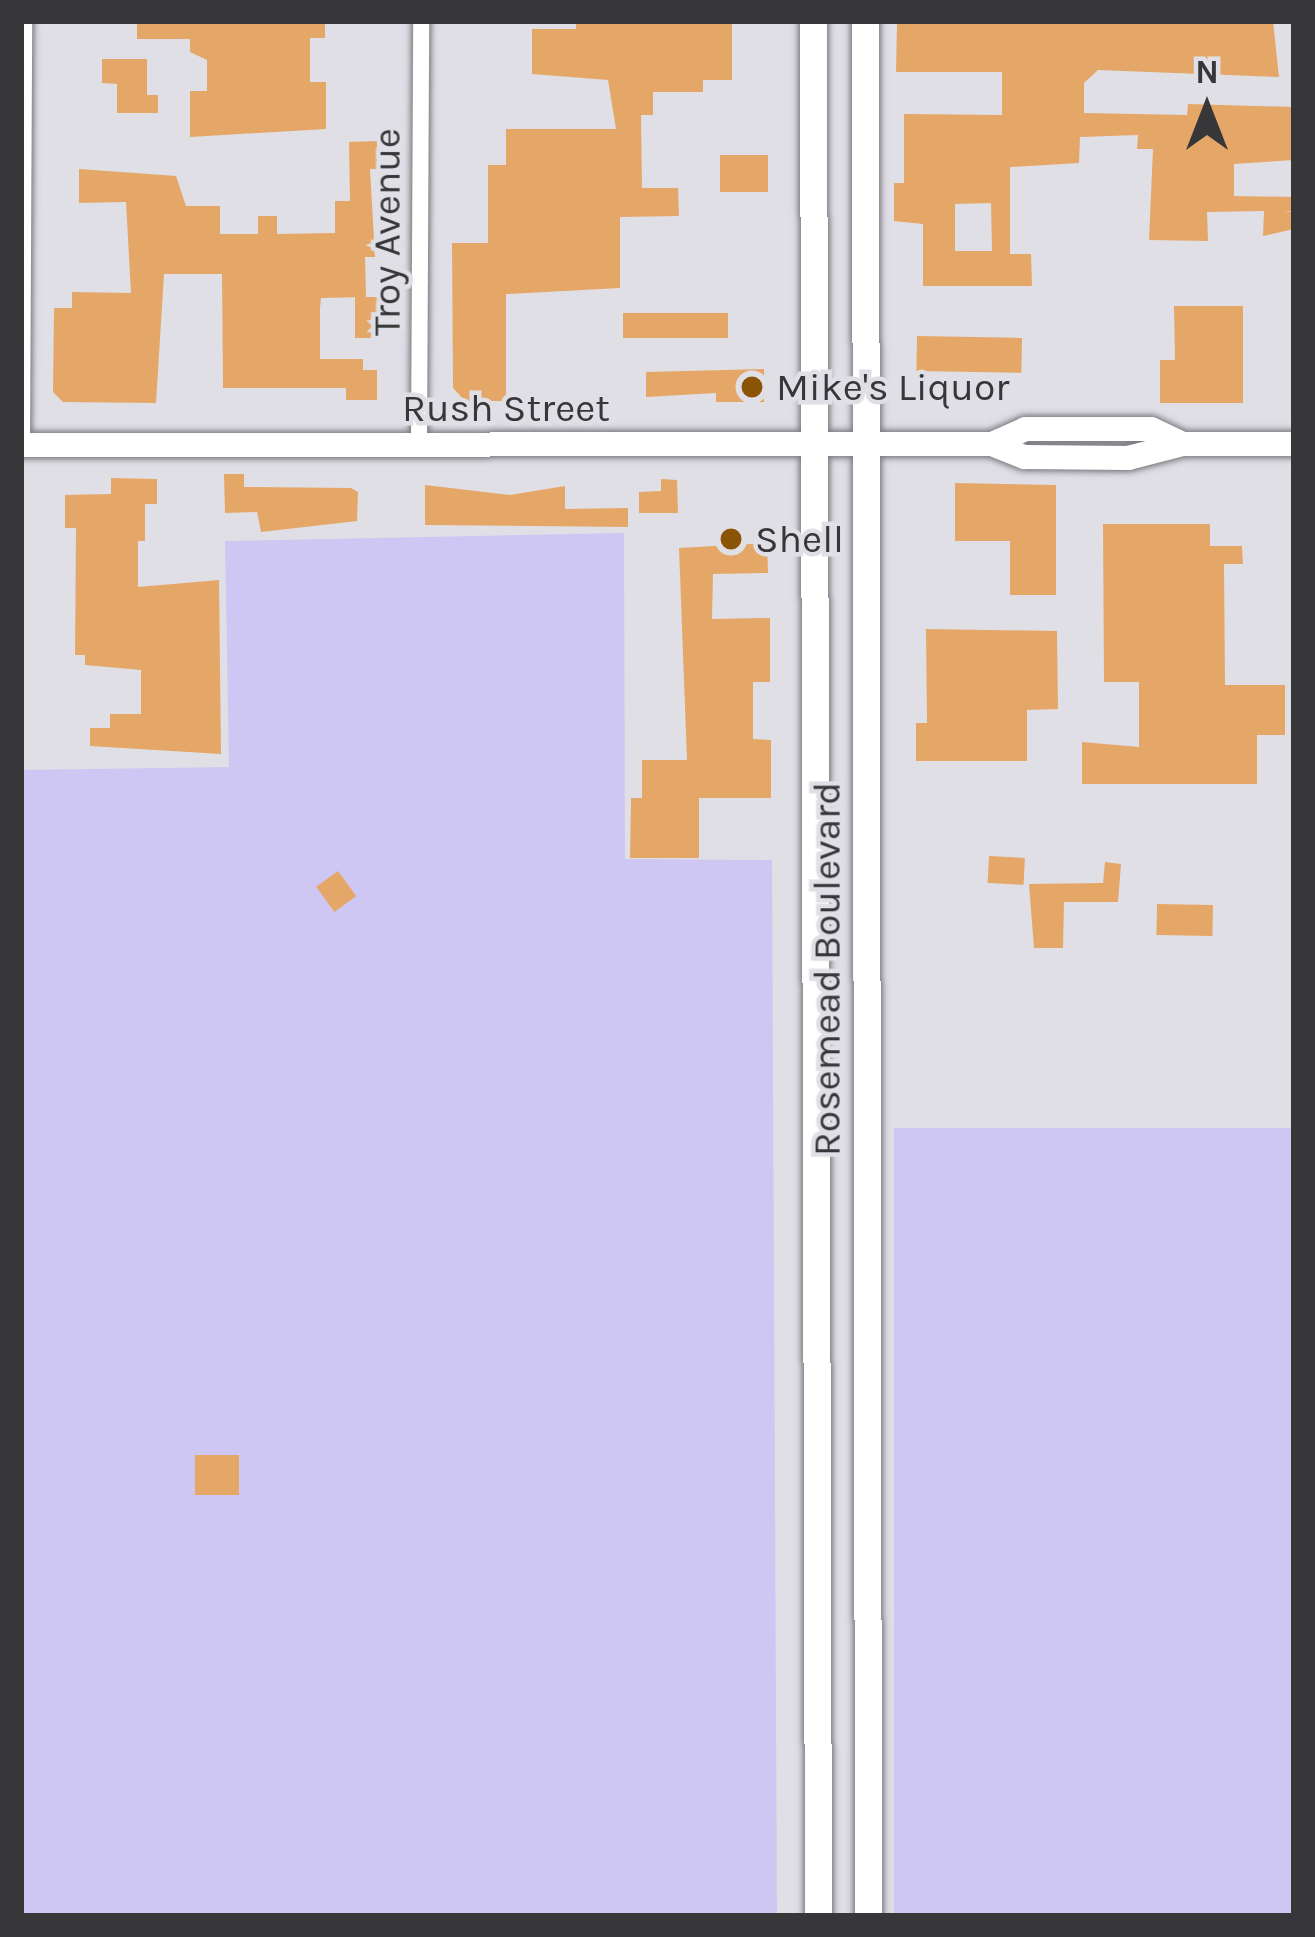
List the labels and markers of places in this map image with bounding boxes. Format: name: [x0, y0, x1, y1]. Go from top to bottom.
place label: Mike's Liquor: [776, 364, 1009, 410]
marker: Mike's Liquor: [739, 374, 765, 400]
place label: Shell: [755, 516, 844, 562]
marker: Shell: [718, 526, 744, 552]

